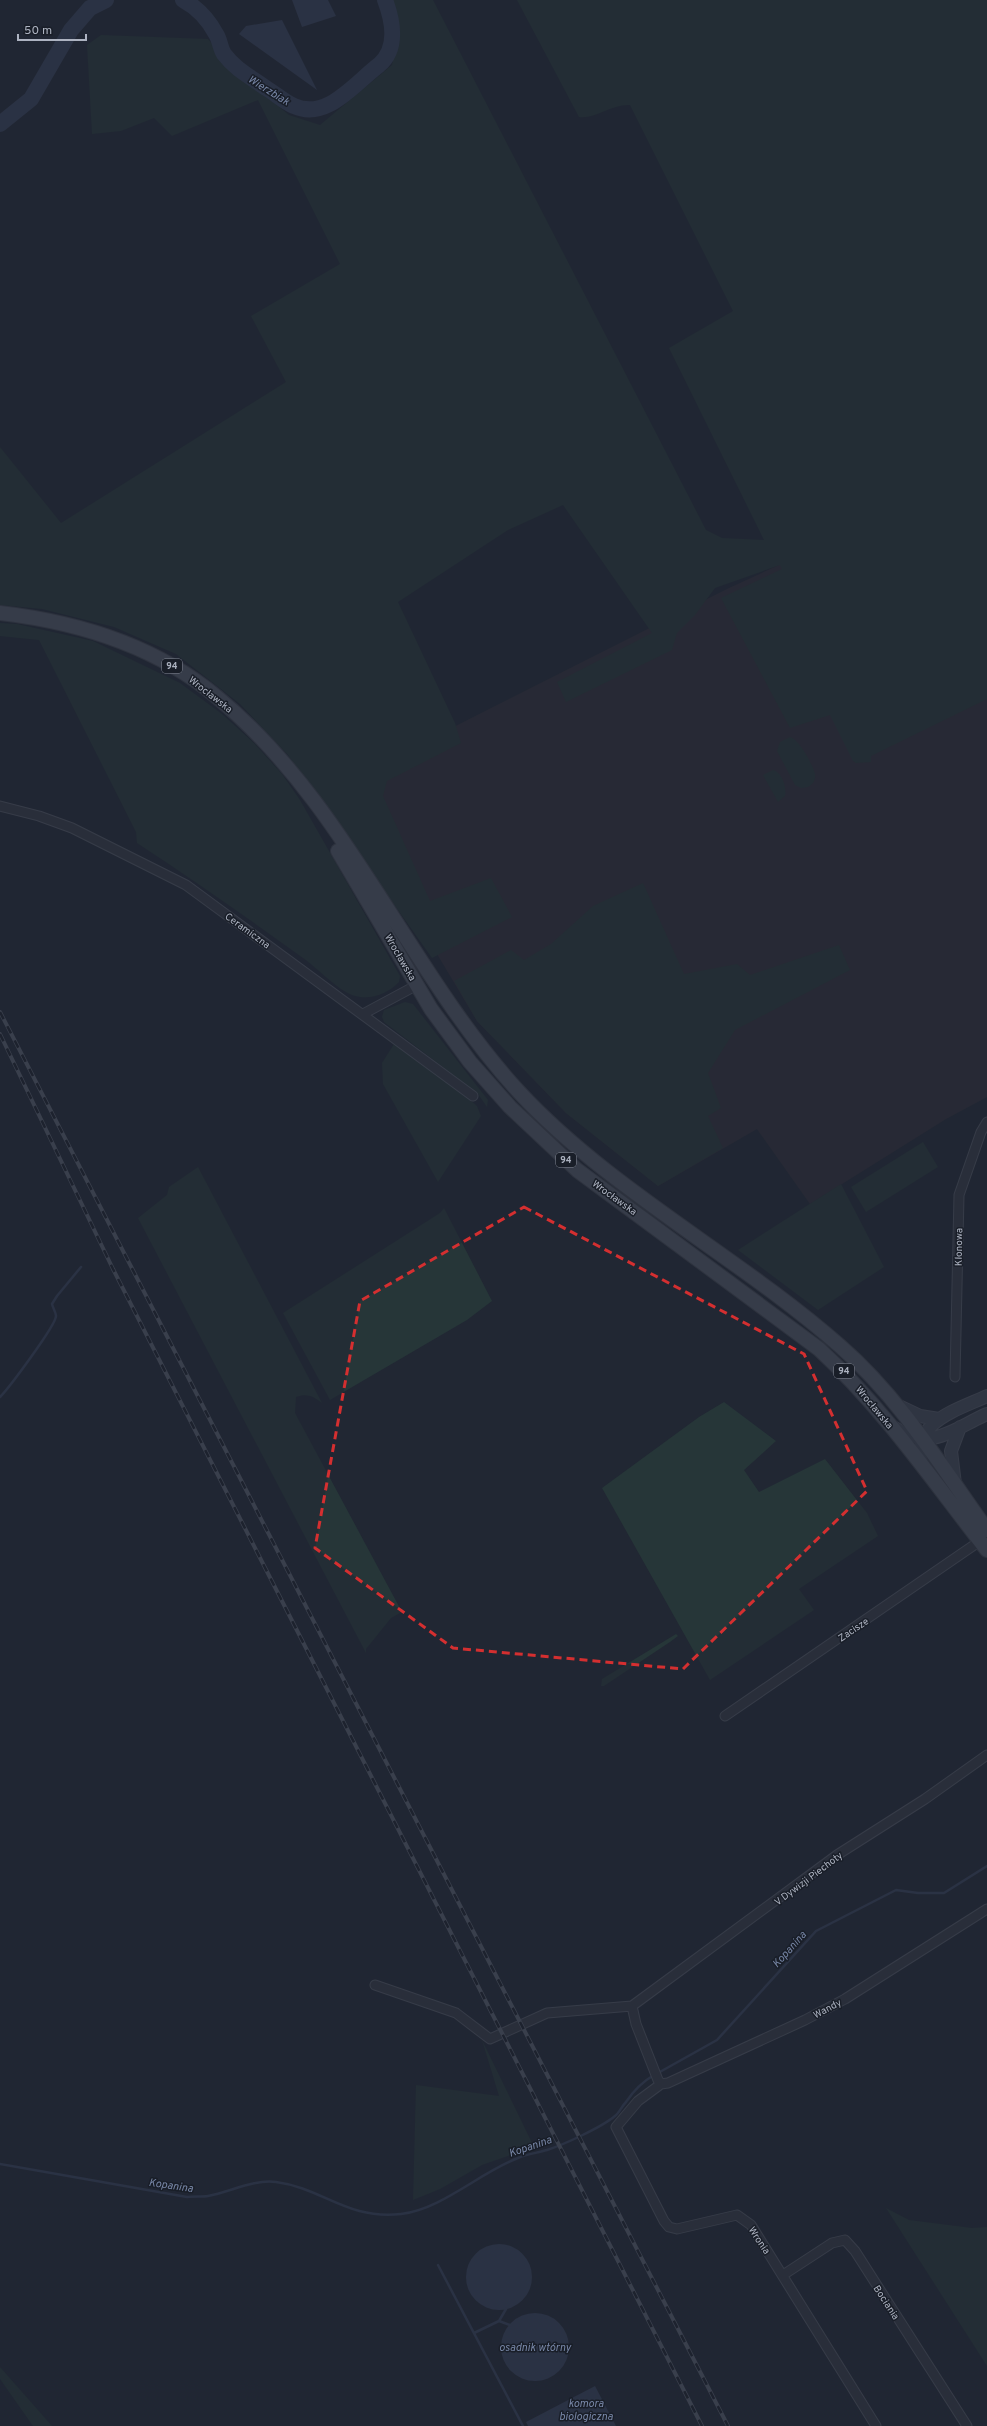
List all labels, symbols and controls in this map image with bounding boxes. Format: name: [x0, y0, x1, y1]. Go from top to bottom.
scale bar: [18, 16, 86, 42]
text: 50 m: [24, 23, 52, 39]
water label: Wierzbiak: [245, 73, 292, 109]
road number: 94: [162, 659, 182, 673]
street label: Wrocławska: [186, 674, 235, 716]
street label: Ceramiczna: [222, 910, 272, 952]
street label: Wrocławska: [381, 932, 418, 984]
road number: 94: [556, 1153, 576, 1167]
street label: Wrocławska: [589, 1178, 639, 1219]
street label: Klonowa: [953, 1228, 966, 1266]
road number: 94: [834, 1364, 854, 1378]
street label: Wrocławska: [852, 1384, 896, 1432]
street label: Zacisze: [836, 1615, 872, 1645]
street label: V Dywizji Piechoty: [772, 1849, 846, 1909]
water label: Kopanina: [770, 1928, 810, 1971]
street label: Wandy: [811, 1996, 844, 2022]
water label: Kopanina: [507, 2133, 554, 2161]
water label: Kopanina: [148, 2176, 194, 2196]
street label: Wronia: [745, 2225, 773, 2257]
street label: Bociania: [870, 2283, 902, 2323]
water label: osadnik wtórny: [499, 2341, 572, 2355]
water label: komora biologiczna: [559, 2397, 613, 2424]

